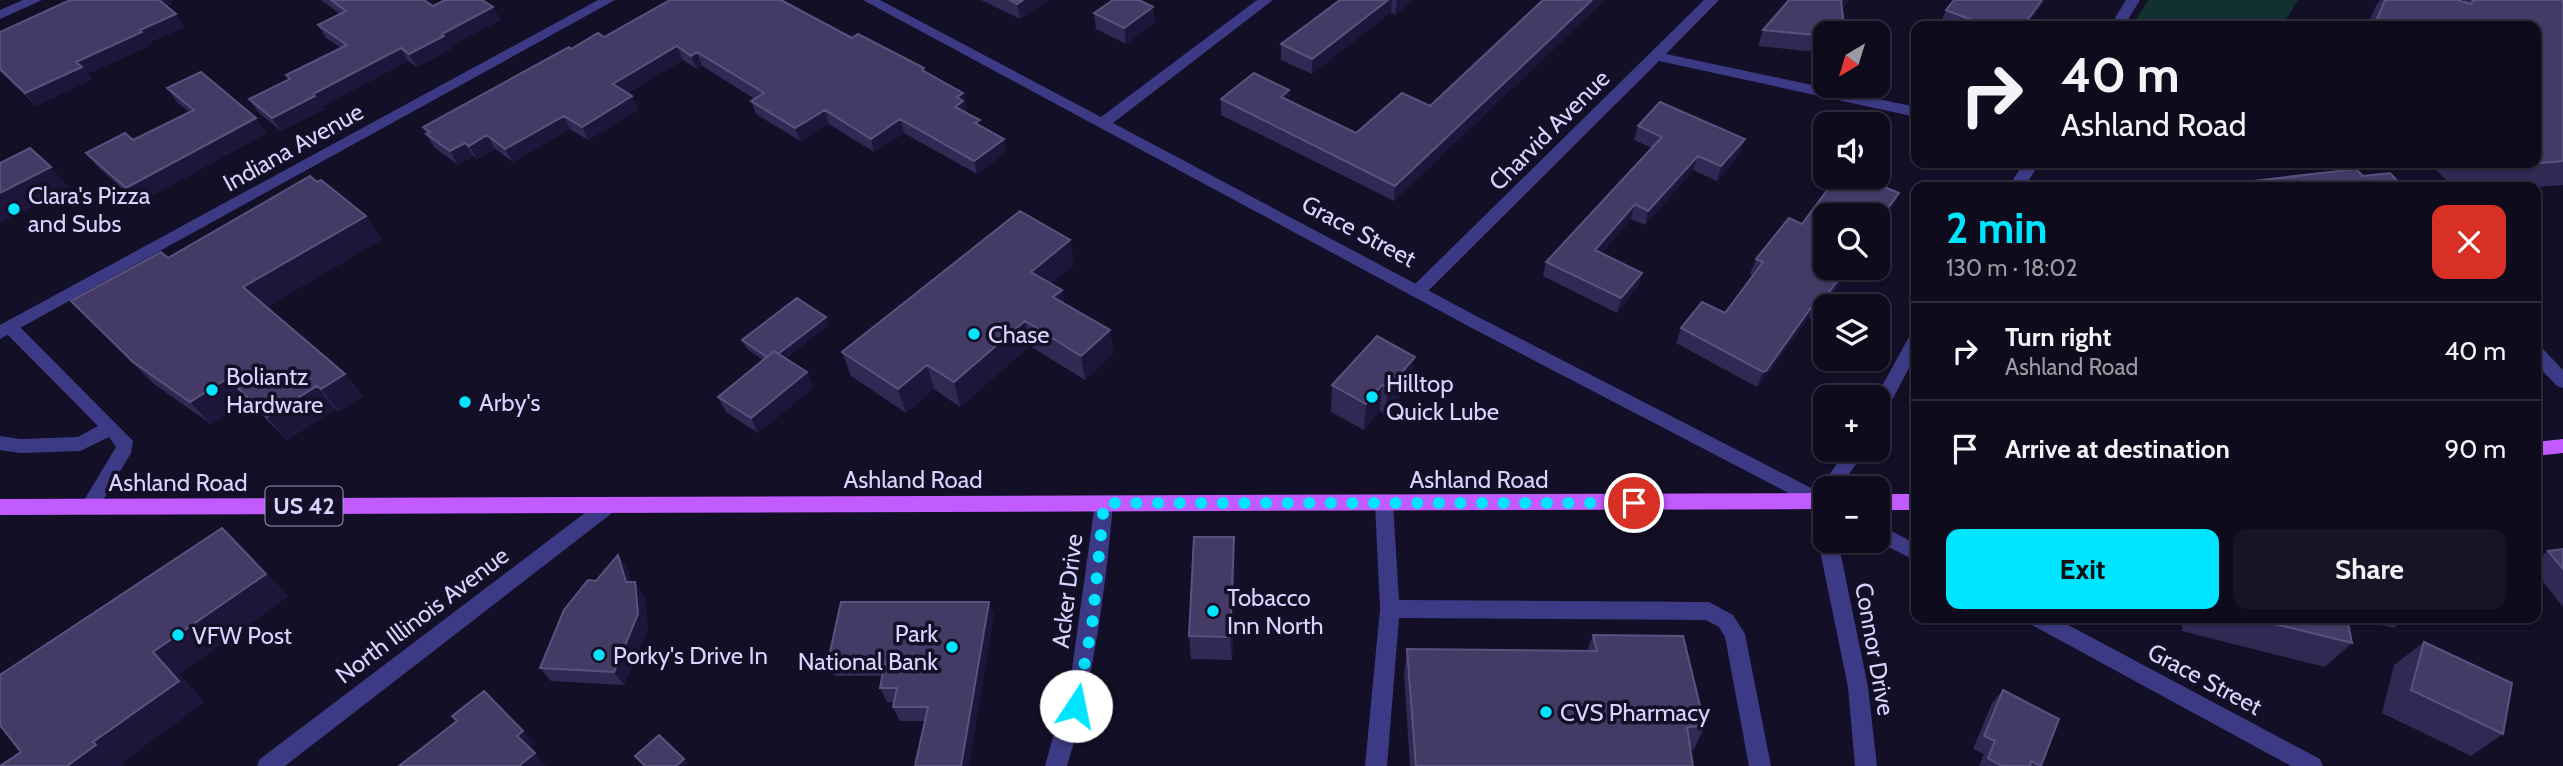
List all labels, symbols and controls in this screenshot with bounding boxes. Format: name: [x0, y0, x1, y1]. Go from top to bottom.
north arrow: [1813, 21, 1890, 98]
map controls: [1813, 21, 1890, 553]
text: 40 m: [2061, 45, 2180, 104]
icon: right: [1946, 49, 2037, 140]
street label: Charvid Avenue: [1483, 64, 1615, 196]
street label: Indiana Avenue: [218, 97, 368, 197]
text: Ashland Road: [2061, 105, 2246, 144]
button: sound: [1813, 112, 1890, 189]
place label: Clara's Pizza and Subs: [28, 181, 151, 238]
street label: Grace Street: [1297, 189, 1421, 273]
marker: Clara's Pizza and Subs: [6, 201, 22, 217]
text: 2 min: [1946, 202, 2047, 254]
button: search: [1813, 203, 1890, 280]
button: close: [2432, 205, 2506, 279]
text: 130 m · 18:02: [1946, 254, 2078, 282]
button: layers: [1813, 294, 1890, 371]
place label: Chase: [988, 320, 1050, 349]
text: Turn right: [2005, 321, 2111, 353]
marker: Chase: [966, 326, 982, 342]
icon: right: [1946, 332, 1984, 370]
text: 40 m: [2444, 335, 2506, 367]
text: Ashland Road: [2005, 353, 2138, 381]
place label: Boliantz Hardware: [226, 362, 323, 419]
place label: Hilltop Quick Lube: [1386, 369, 1499, 426]
marker: Boliantz Hardware: [204, 382, 220, 398]
button: +: [1813, 385, 1890, 462]
place label: Arby's: [479, 388, 540, 417]
marker: Hilltop Quick Lube: [1364, 389, 1380, 405]
marker: Arby's: [457, 394, 473, 410]
icon: arrive: [1946, 430, 1984, 468]
text: Arrive at destination: [2005, 433, 2230, 465]
text: 90 m: [2444, 433, 2506, 465]
street label: Ashland Road: [843, 465, 983, 494]
street label: Ashland Road: [1409, 465, 1549, 494]
street label: Ashland Road: [108, 468, 248, 497]
pin: [1604, 473, 1664, 533]
button: −: [1813, 476, 1890, 553]
icon: arrive: [1615, 484, 1653, 522]
road number: US 42: [266, 486, 342, 526]
button: Exit: [1946, 529, 2219, 609]
button: Share: [2233, 529, 2506, 609]
street label: Acker Drive: [1046, 532, 1088, 650]
street label: North Illinois Avenue: [330, 540, 514, 690]
street label: Connor Drive: [1849, 580, 1901, 718]
place label: Tobacco Inn North: [1227, 583, 1324, 640]
marker: Tobacco Inn North: [1205, 603, 1221, 619]
place label: Park National Bank: [798, 619, 938, 676]
place label: VFW Post: [192, 621, 292, 650]
marker: VFW Post: [170, 627, 186, 643]
street label: Grace Street: [2143, 637, 2267, 721]
marker: Park National Bank: [944, 639, 960, 655]
place label: Porky's Drive In: [613, 641, 768, 670]
marker: Porky's Drive In: [591, 647, 607, 663]
position arrow: [1039, 669, 1113, 743]
place label: CVS Pharmacy: [1560, 698, 1710, 727]
marker: CVS Pharmacy: [1538, 704, 1554, 720]

